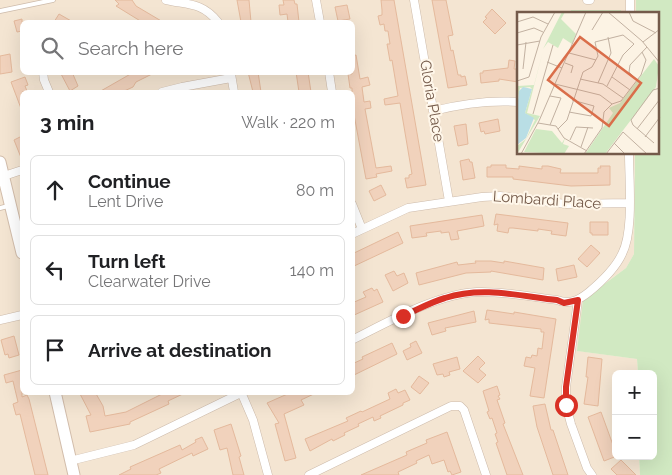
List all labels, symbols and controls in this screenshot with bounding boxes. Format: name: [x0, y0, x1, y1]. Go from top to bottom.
inset map: [517, 12, 660, 155]
search box: [20, 20, 355, 75]
icon: search: [38, 34, 66, 62]
text: Search here: [78, 37, 184, 59]
street label: Gloria Place: [416, 59, 448, 144]
text: 3 min: [40, 110, 94, 135]
text: Walk · 220 m: [241, 113, 335, 132]
text: Continue: [88, 170, 171, 192]
icon: ahead: [41, 176, 69, 204]
text: 80 m: [296, 181, 334, 200]
street label: Lombardi Place: [492, 187, 602, 213]
text: Lent Drive: [88, 192, 163, 211]
text: Turn left: [88, 250, 165, 272]
icon: left: [41, 256, 69, 284]
text: 140 m: [290, 261, 334, 280]
text: Clearwater Drive: [88, 272, 211, 291]
route end: [392, 305, 415, 328]
icon: arrive: [41, 336, 69, 364]
text: Arrive at destination: [88, 339, 272, 361]
map controls: [612, 370, 657, 460]
button: +: [612, 370, 657, 415]
route start: [555, 394, 578, 417]
button: −: [612, 415, 657, 460]

